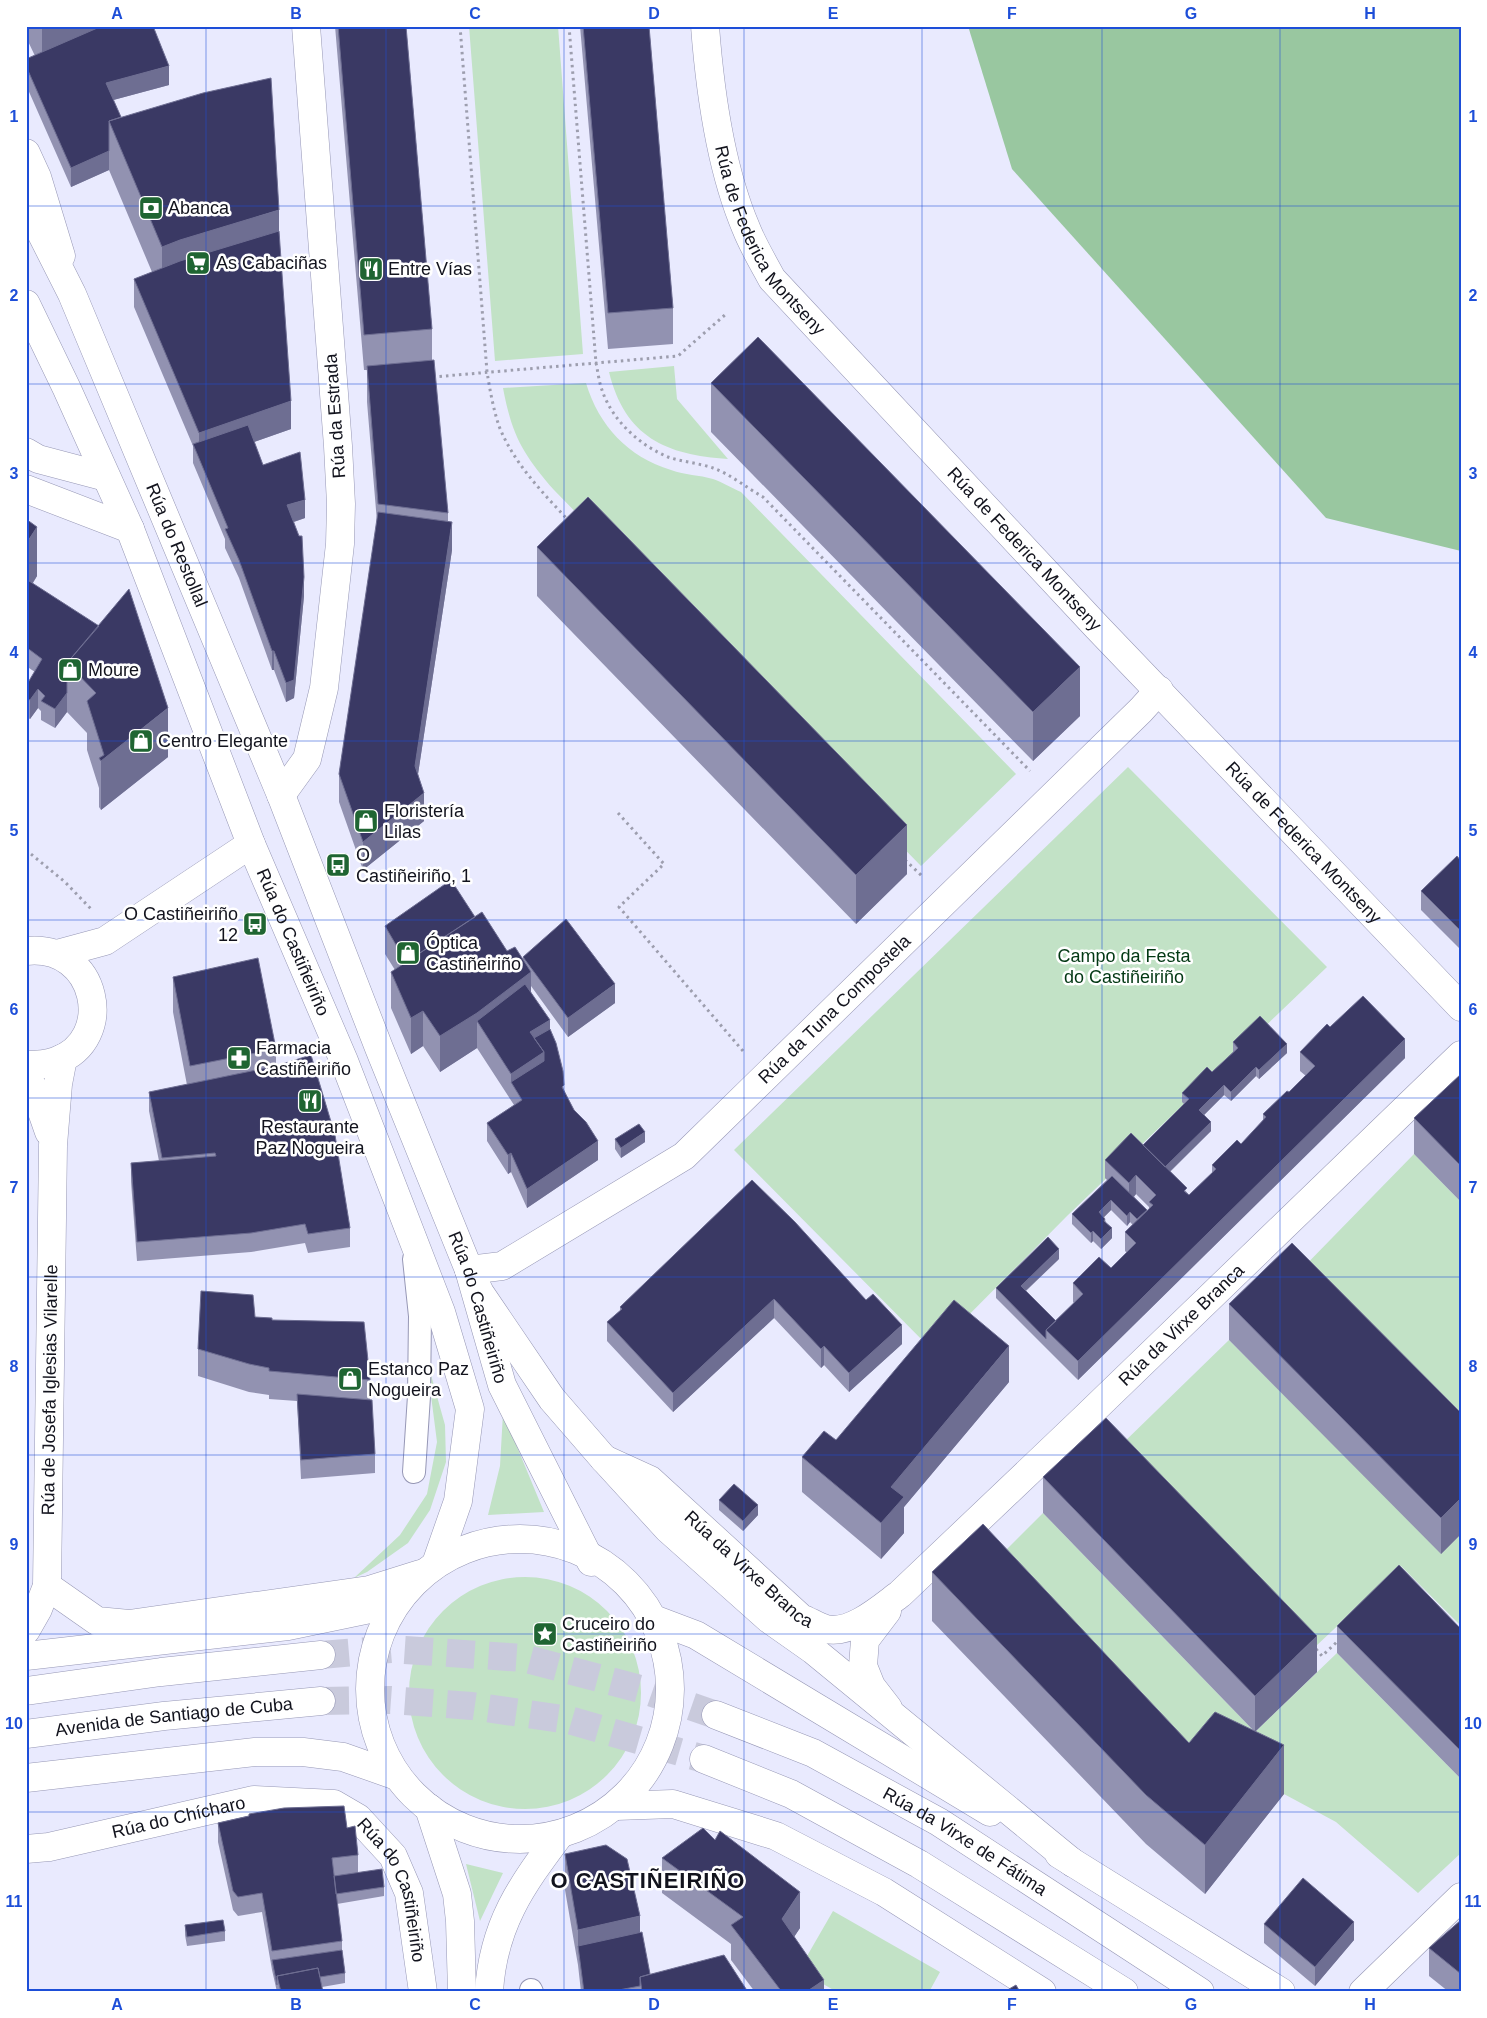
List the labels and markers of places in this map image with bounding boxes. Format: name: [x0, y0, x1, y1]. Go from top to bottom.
bank icon: Abanca: [138, 195, 164, 221]
place label: Abanca: [168, 198, 230, 218]
supermarket icon: As Cabaciñas: [185, 250, 211, 276]
place label: As Cabaciñas: [216, 253, 327, 273]
restaurant icon: Entre Vías: [358, 256, 384, 282]
place label: Entre Vías: [388, 259, 472, 279]
shop icon: Moure: [57, 657, 83, 683]
place label: Moure: [88, 660, 139, 680]
shop icon: Centro Elegante: [128, 728, 154, 754]
place label: Centro Elegante: [158, 731, 288, 751]
place label: Floristería Lilas: [384, 801, 465, 842]
shop icon: Floristería Lilas: [353, 808, 379, 834]
place label: O Castiñeiriño, 1: [356, 845, 471, 886]
bus stop icon: O Castiñeiriño, 1: [325, 852, 351, 878]
place label: O Castiñeiriño 12: [124, 904, 238, 945]
bus stop icon: O Castiñeiriño 12: [242, 911, 268, 937]
place label: Óptica Castiñeiriño: [426, 932, 521, 974]
shop icon: Óptica Castiñeiriño: [395, 940, 421, 966]
place label: Farmacia Castiñeiriño: [256, 1038, 351, 1079]
pharmacy icon: Farmacia Castiñeiriño: [226, 1045, 252, 1071]
restaurant icon: Restaurante Paz Nogueira: [297, 1088, 323, 1114]
place label: Restaurante Paz Nogueira: [255, 1117, 366, 1158]
place label: Estanco Paz Nogueira: [368, 1359, 469, 1400]
shop icon: Estanco Paz Nogueira: [337, 1366, 363, 1392]
place label: Cruceiro do Castiñeiriño: [562, 1614, 657, 1655]
place icon: Cruceiro do Castiñeiriño: [532, 1621, 558, 1647]

